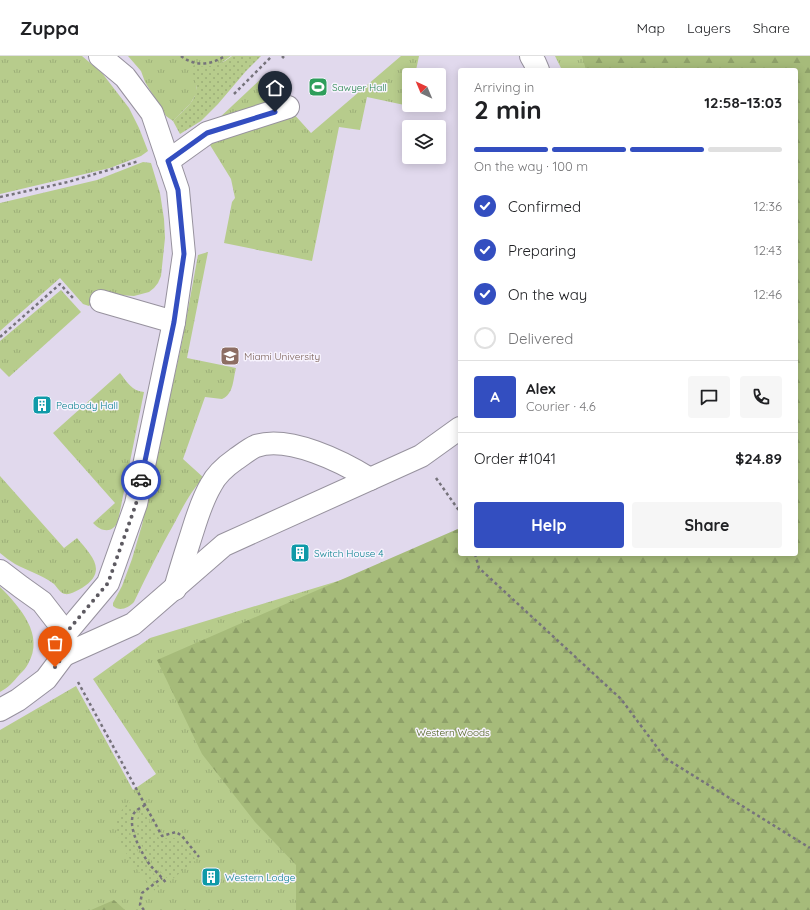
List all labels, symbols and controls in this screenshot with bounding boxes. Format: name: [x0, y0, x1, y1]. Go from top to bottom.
text: Zuppa: [20, 16, 79, 40]
text: Map: [636, 19, 665, 37]
text: Layers: [687, 19, 731, 37]
text: Share: [753, 19, 790, 37]
north arrow: [402, 68, 446, 112]
map controls: [402, 68, 446, 164]
pin: [258, 71, 292, 112]
sports icon: Sawyer Hall: [307, 76, 329, 98]
icon: home: [264, 77, 286, 99]
text: Arriving in: [474, 79, 534, 95]
place label: Sawyer Hall: [332, 81, 387, 94]
text: 2 min: [474, 93, 542, 126]
text: 12:58–13:03: [704, 93, 782, 112]
button: layers: [402, 120, 446, 164]
text: On the way · 100 m: [474, 158, 588, 174]
icon: check: [474, 195, 496, 217]
text: Confirmed: [508, 197, 581, 216]
text: 12:36: [754, 198, 782, 214]
icon: check: [474, 239, 496, 261]
text: Preparing: [508, 241, 576, 260]
text: 12:43: [754, 242, 782, 258]
icon: check: [474, 283, 496, 305]
text: On the way: [508, 285, 587, 304]
text: 12:46: [754, 286, 782, 302]
text: Delivered: [508, 329, 573, 348]
school or university icon: Miami University: [219, 345, 241, 367]
place label: Miami University: [244, 350, 320, 363]
button: chat: [688, 376, 730, 418]
button: phone: [740, 376, 782, 418]
text: Alex: [526, 379, 556, 398]
text: A: [490, 387, 500, 406]
building icon: Peabody Hall: [31, 394, 53, 416]
text: Courier · 4.6: [526, 398, 596, 414]
place label: Peabody Hall: [56, 399, 118, 412]
text: Order #1041: [474, 449, 556, 468]
text: $24.89: [735, 449, 782, 468]
courier: [121, 460, 161, 500]
icon: car: [130, 469, 152, 491]
button: Help: [474, 502, 624, 548]
button: Share: [632, 502, 782, 548]
building icon: Switch House 4: [289, 542, 311, 564]
place label: Switch House 4: [314, 547, 383, 560]
pin: [38, 626, 72, 667]
icon: bag: [44, 632, 66, 654]
park label: Western Woods: [416, 726, 490, 739]
building icon: Western Lodge: [200, 866, 222, 888]
place label: Western Lodge: [225, 871, 296, 884]

